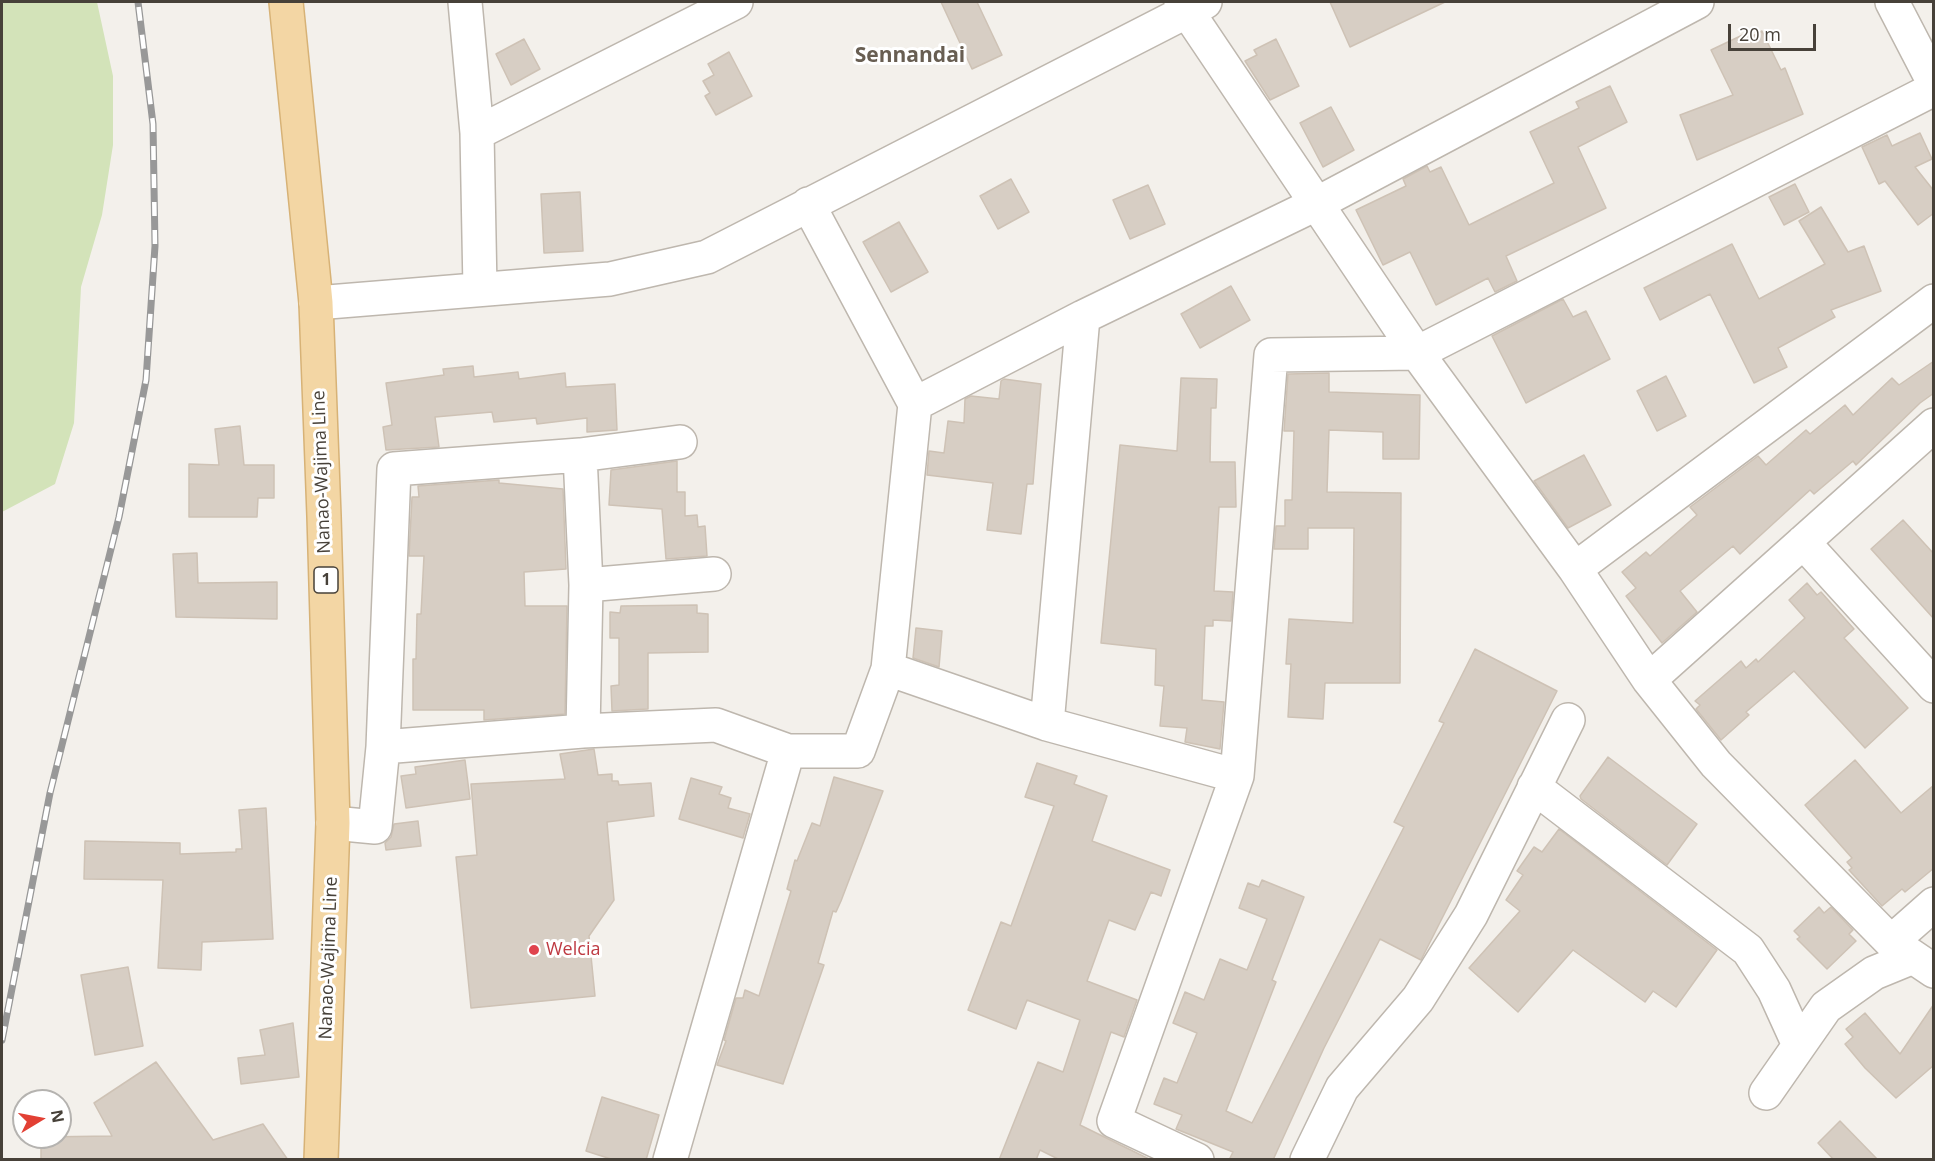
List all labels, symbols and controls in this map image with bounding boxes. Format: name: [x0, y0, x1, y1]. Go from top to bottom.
scale bar: [1731, 12, 1820, 50]
text: 20 m: [1739, 22, 1781, 46]
district label: Sennandai: [855, 43, 965, 69]
street label: Nanao-Wajima Line: [308, 390, 336, 554]
road number: 1: [314, 567, 338, 593]
street label: Nanao-Wajima Line: [315, 876, 343, 1040]
place label: Welcia: [546, 939, 600, 961]
marker: Welcia: [527, 943, 541, 957]
north arrow: [12, 1089, 72, 1149]
text: N: [46, 1108, 70, 1125]

